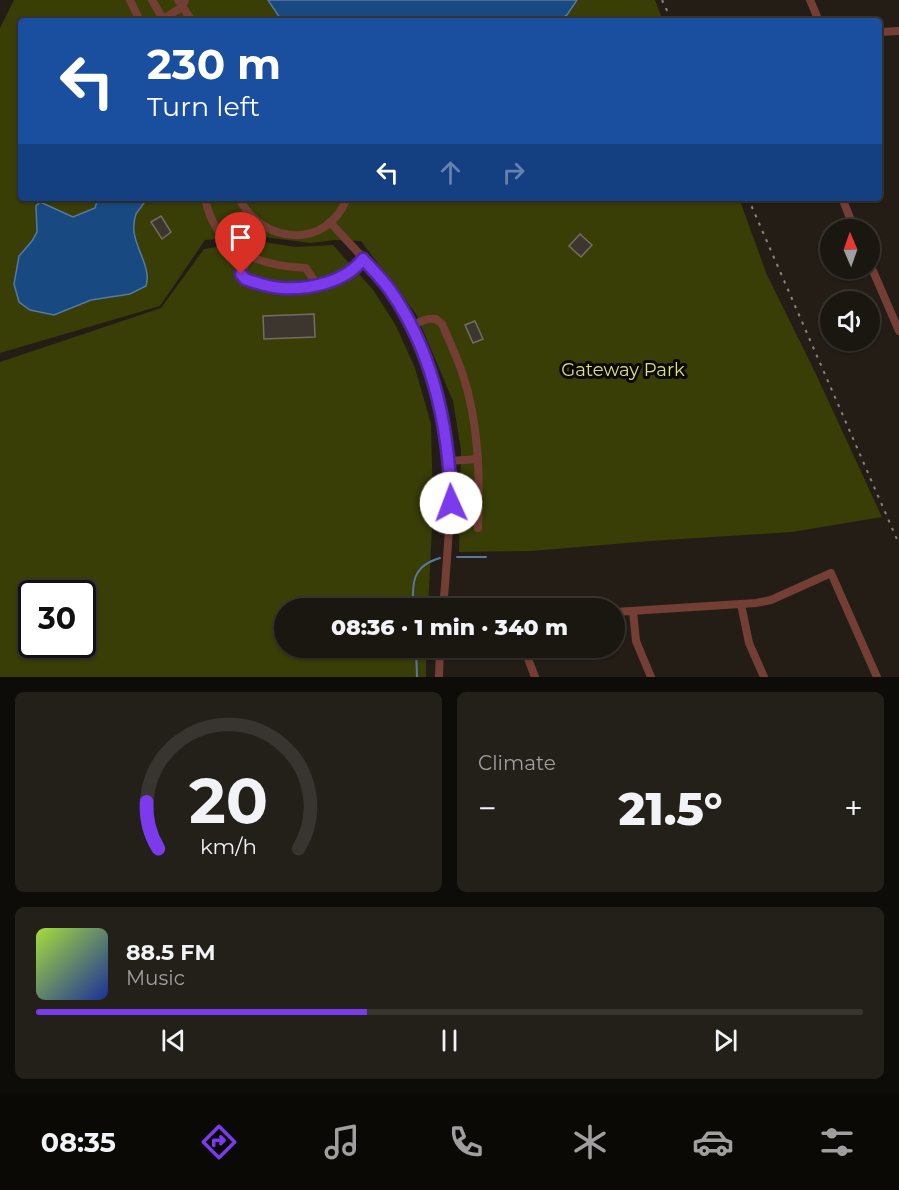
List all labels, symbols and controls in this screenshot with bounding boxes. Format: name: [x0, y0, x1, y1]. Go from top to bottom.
text: 230 m: [147, 38, 281, 90]
icon: left: [48, 42, 126, 120]
text: Turn left: [147, 90, 260, 123]
icon: left: [371, 156, 404, 189]
icon: ahead: [434, 156, 467, 189]
icon: right: [497, 156, 530, 189]
pin: [215, 212, 266, 274]
north arrow: [820, 219, 880, 279]
map controls: [820, 219, 880, 351]
icon: arrive: [224, 221, 257, 254]
button: sound: [820, 291, 880, 351]
park label: Gateway Park: [561, 359, 685, 381]
position arrow: [419, 471, 483, 535]
speed limit sign: 30: [18, 580, 96, 658]
text: 08:36 · 1 min · 340 m: [331, 614, 568, 641]
text: Climate: [478, 751, 556, 775]
text: 20: [189, 763, 268, 839]
text: 21.5°: [619, 781, 722, 836]
text: −: [478, 788, 497, 828]
text: +: [844, 788, 863, 828]
text: km/h: [200, 833, 257, 859]
text: 88.5 FM: [126, 939, 215, 966]
text: Music: [126, 966, 185, 990]
icon: previous: [157, 1024, 190, 1057]
icon: pause: [433, 1024, 466, 1057]
icon: next: [709, 1024, 742, 1057]
icon: directions: [198, 1121, 240, 1163]
icon: music: [321, 1121, 363, 1163]
icon: phone: [445, 1121, 487, 1163]
icon: climate: [569, 1121, 611, 1163]
icon: car: [692, 1121, 734, 1163]
icon: filters: [816, 1121, 858, 1163]
text: 08:35: [41, 1126, 116, 1159]

